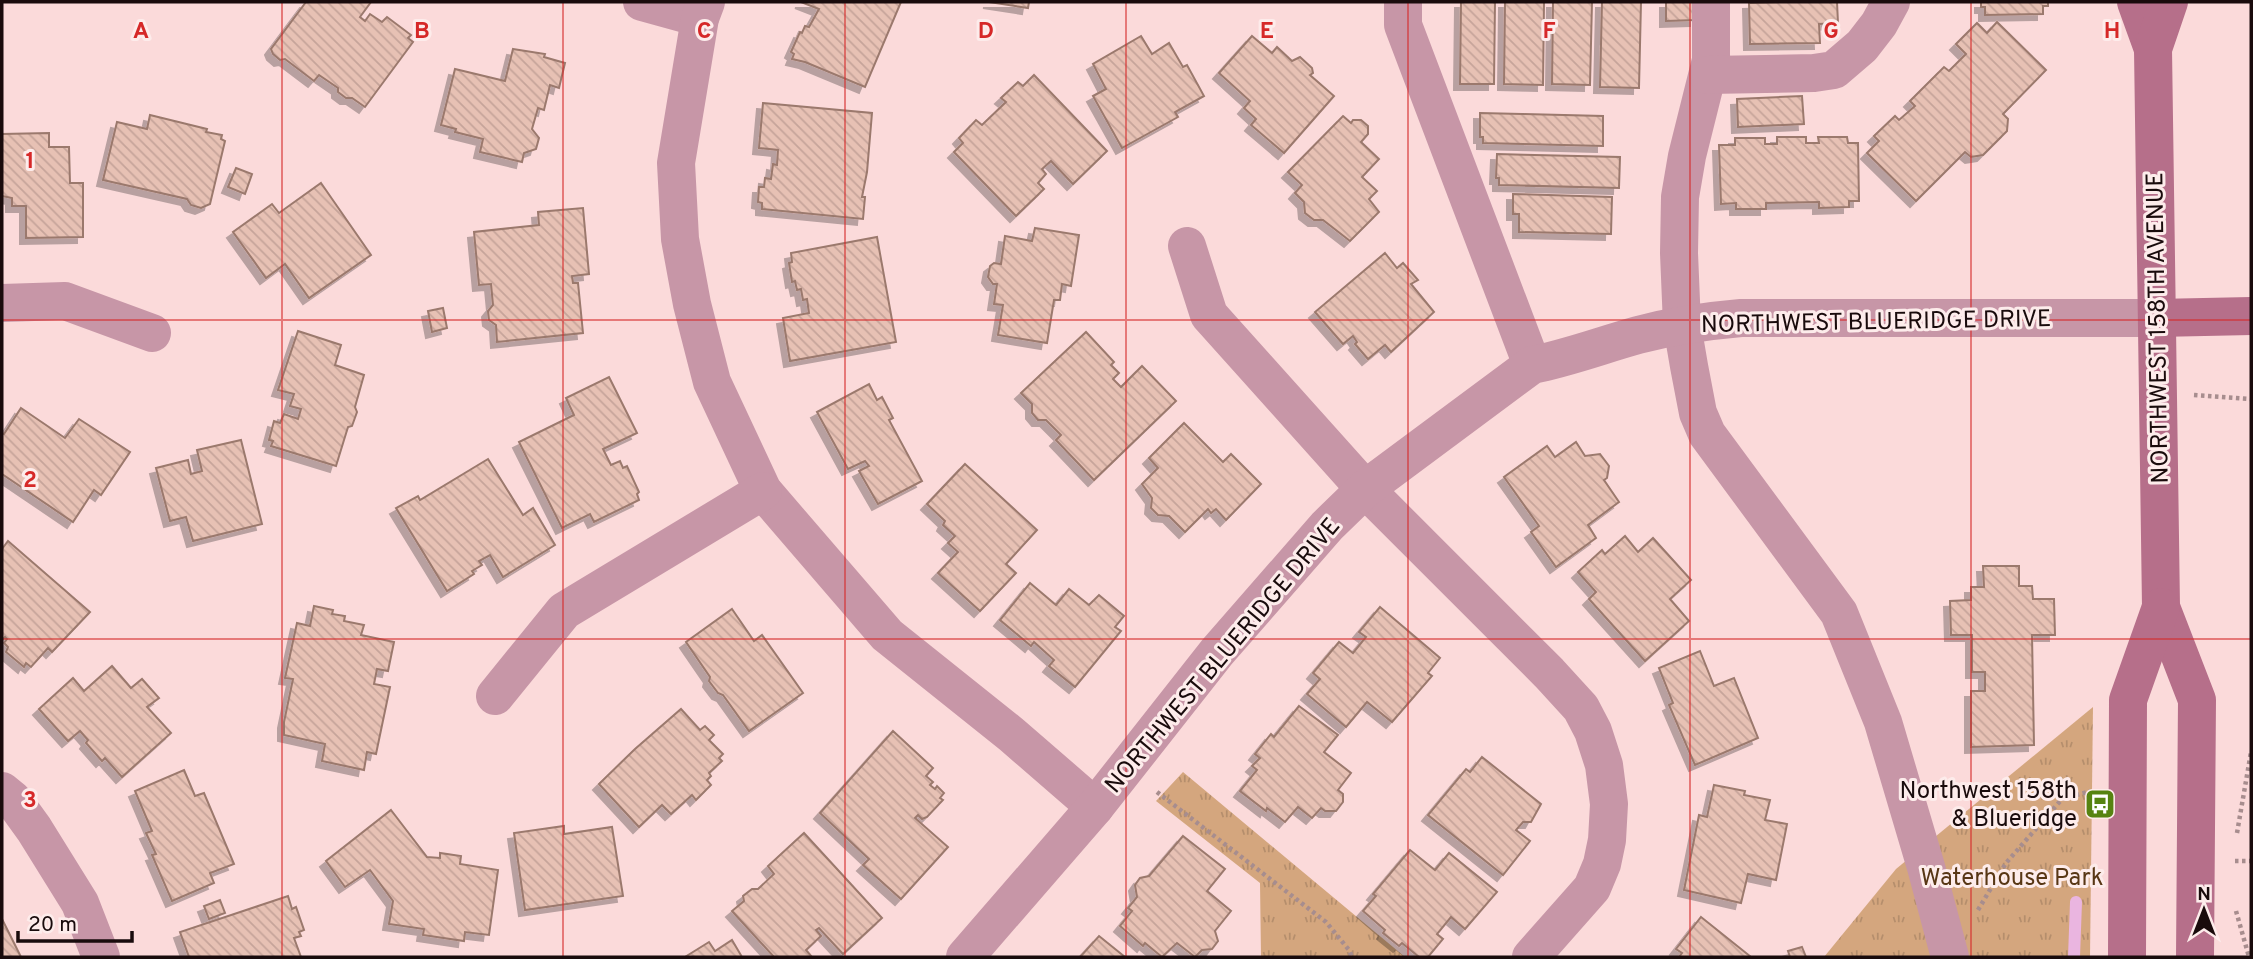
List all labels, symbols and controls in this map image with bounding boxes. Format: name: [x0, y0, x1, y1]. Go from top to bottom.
text: A: [133, 18, 149, 47]
text: B: [414, 18, 430, 47]
text: C: [697, 18, 711, 47]
text: D: [978, 18, 994, 47]
text: E: [1260, 18, 1274, 47]
text: F: [1542, 18, 1556, 47]
text: G: [1823, 18, 1839, 47]
text: H: [2104, 18, 2120, 47]
text: 1: [25, 148, 35, 177]
street label: NORTHWEST 158TH AVENUE: [2141, 172, 2177, 484]
street label: NORTHWEST BLUERIDGE DRIVE: [1701, 305, 2052, 341]
text: 2: [23, 467, 37, 496]
street label: NORTHWEST BLUERIDGE DRIVE: [1099, 512, 1348, 800]
place label: Northwest 158th & Blueridge: [1900, 777, 2077, 835]
text: 3: [23, 787, 37, 816]
bus stop icon: Northwest 158th & Blueridge: [2083, 787, 2117, 821]
park label: Waterhouse Park: [1921, 864, 2103, 894]
north arrow: [2169, 875, 2239, 945]
text: N: [2197, 883, 2211, 907]
scale bar: [18, 900, 131, 944]
text: 20 m: [28, 912, 77, 939]

